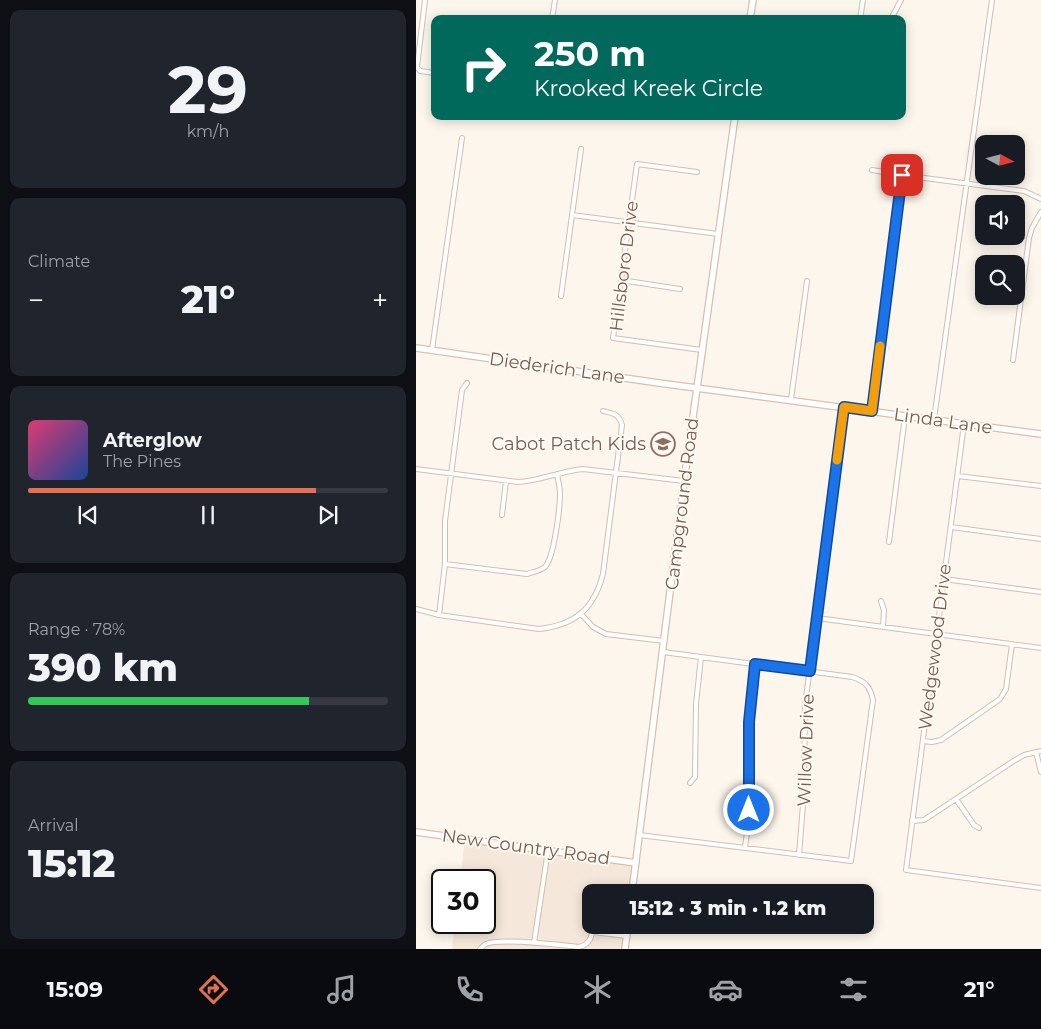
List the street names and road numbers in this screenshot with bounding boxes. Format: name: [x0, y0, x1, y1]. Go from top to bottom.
street label: Hillsboro Drive: [605, 199, 643, 333]
street label: Diederich Lane: [488, 348, 626, 388]
street label: Linda Lane: [892, 403, 994, 439]
street label: Campground Road: [661, 417, 703, 591]
street label: Wedgewood Drive: [914, 563, 956, 731]
street label: Willow Drive: [793, 693, 819, 807]
street label: New Country Road: [440, 824, 612, 870]

